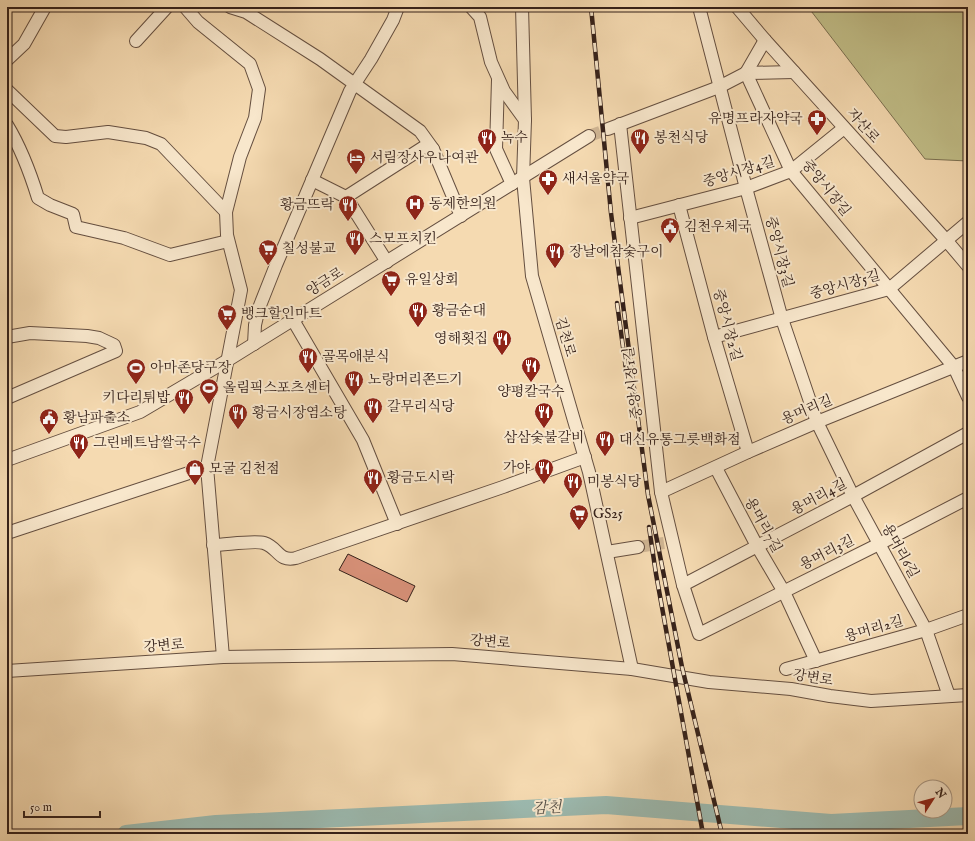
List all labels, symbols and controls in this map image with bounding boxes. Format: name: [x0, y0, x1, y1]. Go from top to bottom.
street label: 자산로: [843, 105, 884, 147]
pharmacy icon: 유명프라자약국: [806, 108, 828, 136]
place label: 유명프라자약국: [708, 110, 803, 128]
restaurant icon: 녹수: [476, 127, 498, 155]
restaurant icon: 봉천식당: [629, 127, 651, 155]
place label: 녹수: [501, 129, 529, 147]
place label: 봉천식당: [654, 129, 709, 147]
hotel icon: 서림장사우나여관: [345, 147, 367, 175]
place label: 서림장사우나여관: [370, 149, 479, 167]
street label: 중앙시장4길: [701, 153, 777, 191]
street label: 중앙시장길: [798, 156, 854, 220]
pharmacy icon: 새서울약국: [537, 168, 559, 196]
place label: 새서울약국: [562, 170, 630, 188]
hospital icon: 동제한의원: [404, 193, 426, 221]
restaurant icon: 황금뜨락: [337, 194, 359, 222]
place label: 동제한의원: [429, 195, 497, 213]
place label: 황금뜨락: [280, 196, 334, 214]
street label: 중앙시장3길: [761, 214, 797, 290]
public building icon: 김천우체국: [659, 216, 681, 244]
place label: 김천우체국: [684, 218, 752, 236]
restaurant icon: 스모프치킨: [344, 228, 366, 256]
place label: 스모프치킨: [369, 230, 437, 248]
supermarket icon: 칠성불교: [257, 238, 279, 266]
place label: 칠성불교: [282, 240, 337, 258]
restaurant icon: 장날에참숯구이: [544, 241, 566, 269]
place label: 장날에참숯구이: [569, 243, 664, 261]
street label: 양금로: [303, 263, 347, 300]
street label: 중앙시장5길: [808, 266, 882, 304]
supermarket icon: 유일상회: [380, 269, 402, 297]
place label: 유일상회: [405, 271, 459, 289]
street label: 중앙시장2길: [709, 287, 745, 363]
restaurant icon: 황금순대: [407, 300, 429, 328]
place label: 황금순대: [432, 302, 486, 320]
supermarket icon: 뱅크할인마트: [216, 303, 238, 331]
place label: 뱅크할인마트: [241, 305, 323, 323]
street label: 김천로: [551, 315, 579, 359]
restaurant icon: 영해횟집: [491, 328, 513, 356]
place label: 영해횟집: [434, 330, 488, 348]
restaurant icon: 골목애분식: [297, 346, 319, 374]
street label: 중앙시장1길: [620, 346, 646, 420]
place label: 골목애분식: [322, 348, 390, 366]
restaurant icon: 양평칼국수: [520, 355, 542, 383]
sports icon: 아마존당구장: [125, 357, 147, 385]
place label: 아마존당구장: [150, 359, 232, 377]
restaurant icon: 노랑머리쫀드기: [343, 369, 365, 397]
place label: 노랑머리쫀드기: [368, 371, 463, 389]
sports icon: 올림픽스포츠센터: [198, 377, 220, 405]
place label: 올림픽스포츠센터: [223, 379, 331, 397]
place label: 양평칼국수: [497, 383, 565, 401]
restaurant icon: 키다리튀밥: [173, 387, 195, 415]
place label: 키다리튀밥: [102, 389, 170, 407]
street label: 용머리길: [779, 391, 835, 429]
restaurant icon: 갈무리식당: [362, 396, 384, 424]
place label: 갈무리식당: [387, 398, 455, 416]
restaurant icon: 삼삼숯불갈비: [533, 401, 555, 429]
restaurant icon: 황금시장염소탕: [227, 402, 249, 430]
place label: 황금시장염소탕: [252, 404, 347, 422]
public building icon: 황남파출소: [38, 407, 60, 435]
place label: 황남파출소: [63, 409, 131, 427]
place label: 삼삼숯불갈비: [503, 429, 585, 447]
restaurant icon: 대신유통그릇백화점: [594, 429, 616, 457]
place label: 대신유통그릇백화점: [619, 431, 741, 449]
restaurant icon: 그린베트남쌀국수: [68, 432, 90, 460]
place label: 그린베트남쌀국수: [93, 434, 202, 452]
restaurant icon: 가야: [533, 457, 555, 485]
shop icon: 모굴 김천점: [184, 458, 206, 486]
place label: 가야: [503, 459, 530, 477]
place label: 모굴 김천점: [209, 460, 280, 478]
restaurant icon: 황금도시락: [362, 467, 384, 495]
place label: 황금도시락: [387, 469, 455, 487]
restaurant icon: 미봉식당: [562, 471, 584, 499]
place label: 미봉식당: [587, 473, 642, 491]
street label: 용머리4길: [788, 475, 850, 519]
street label: 용머리7길: [740, 494, 786, 556]
supermarket icon: GS25: [568, 503, 590, 531]
place label: GS25: [593, 505, 623, 523]
street label: 용머리6길: [878, 520, 922, 582]
street label: 용머리3길: [796, 532, 858, 574]
street label: 용머리2길: [842, 612, 906, 646]
street label: 강변로: [469, 631, 511, 653]
street label: 강변로: [143, 636, 185, 656]
street label: 강변로: [792, 666, 835, 690]
north arrow: [913, 779, 953, 819]
text: N: [931, 785, 949, 802]
scale bar: [24, 793, 100, 819]
water label: 감천: [532, 798, 563, 818]
text: 50 m: [30, 800, 52, 815]

